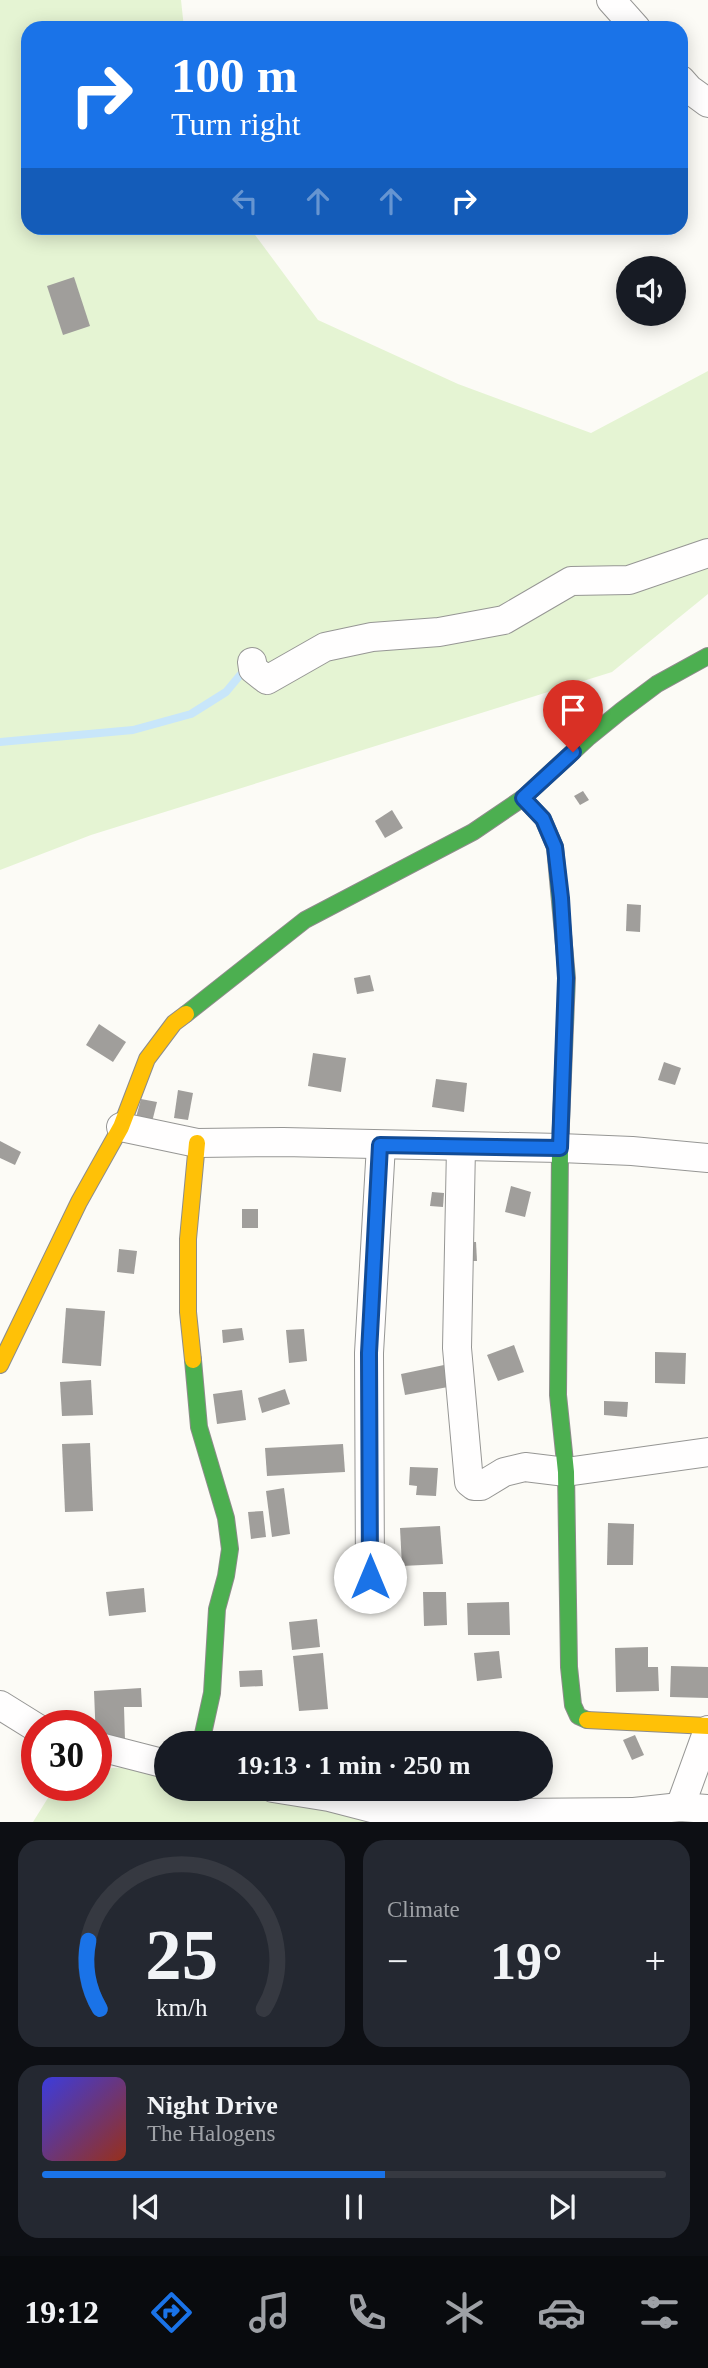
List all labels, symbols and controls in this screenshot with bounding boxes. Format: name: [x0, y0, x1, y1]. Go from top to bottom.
text: 100 m: [171, 48, 298, 103]
icon: right: [56, 49, 147, 140]
text: Turn right: [171, 106, 301, 142]
icon: left: [226, 182, 264, 220]
icon: ahead: [299, 182, 337, 220]
icon: ahead: [372, 182, 410, 220]
icon: right: [445, 182, 483, 220]
map controls: [616, 256, 686, 326]
button: sound: [616, 256, 686, 326]
pin: [543, 680, 603, 752]
icon: arrive: [554, 691, 592, 729]
position arrow: [333, 1540, 407, 1614]
speed limit sign: 30: [21, 1710, 112, 1801]
text: 19:13 · 1 min · 250 m: [237, 1751, 471, 1780]
text: Climate: [387, 1897, 460, 1922]
text: 25: [145, 1915, 218, 1996]
text: 19°: [490, 1933, 563, 1990]
text: −: [387, 1940, 408, 1982]
text: +: [645, 1940, 666, 1982]
text: km/h: [156, 1994, 208, 2021]
text: Night Drive: [147, 2091, 278, 2120]
text: The Halogens: [147, 2121, 275, 2146]
icon: previous: [127, 2188, 165, 2226]
icon: pause: [335, 2188, 373, 2226]
icon: next: [543, 2188, 581, 2226]
icon: directions: [147, 2288, 196, 2337]
icon: music: [245, 2288, 294, 2337]
icon: phone: [342, 2288, 391, 2337]
icon: climate: [440, 2288, 489, 2337]
icon: car: [537, 2288, 586, 2337]
icon: filters: [635, 2288, 684, 2337]
text: 19:12: [24, 2294, 99, 2330]

